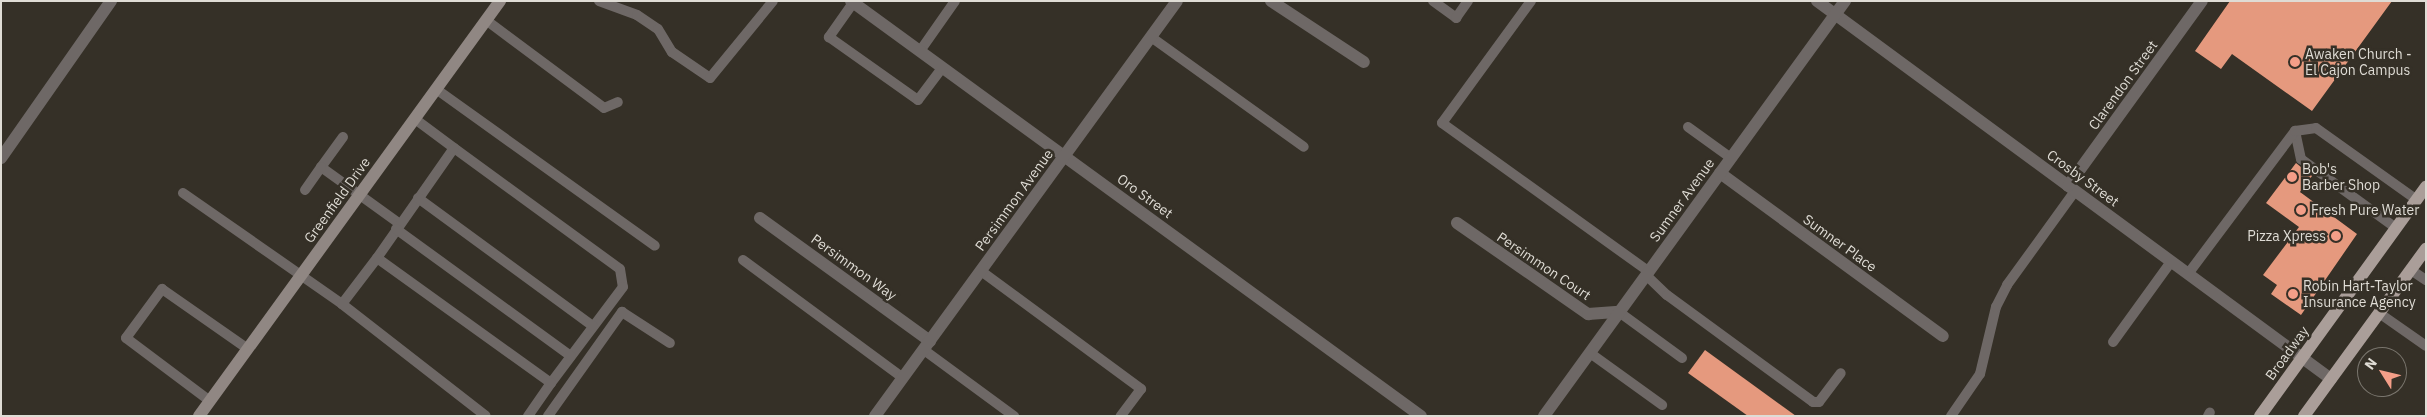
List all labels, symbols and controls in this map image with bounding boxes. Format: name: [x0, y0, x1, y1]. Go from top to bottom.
street label: Clarendon Street: [2085, 37, 2161, 133]
place label: Awaken Church - El Cajon Campus: [2305, 46, 2412, 78]
marker: Awaken Church - El Cajon Campus: [2289, 56, 2301, 68]
street label: Persimmon Avenue: [971, 146, 1057, 254]
street label: Crosby Street: [2044, 146, 2122, 210]
street label: Greenfield Drive: [300, 154, 374, 246]
street label: Sumner Avenue: [1646, 155, 1718, 245]
place label: Bob's Barber Shop: [2302, 161, 2380, 193]
street label: Oro Street: [1114, 170, 1176, 222]
marker: Bob's Barber Shop: [2286, 171, 2298, 183]
place label: Fresh Pure Water: [2311, 202, 2419, 218]
marker: Fresh Pure Water: [2295, 204, 2307, 216]
street label: Sumner Place: [1800, 211, 1880, 275]
street label: Persimmon Court: [1494, 228, 1594, 304]
place label: Pizza Xpress: [2247, 228, 2326, 244]
street label: Persimmon Way: [808, 230, 900, 304]
marker: Pizza Xpress: [2330, 230, 2342, 242]
place label: Robin Hart-Taylor Insurance Agency: [2303, 278, 2416, 310]
marker: Robin Hart-Taylor Insurance Agency: [2287, 288, 2299, 300]
street label: Broadway: [2262, 323, 2312, 383]
north arrow: [2357, 347, 2407, 397]
text: N: [2360, 354, 2381, 373]

